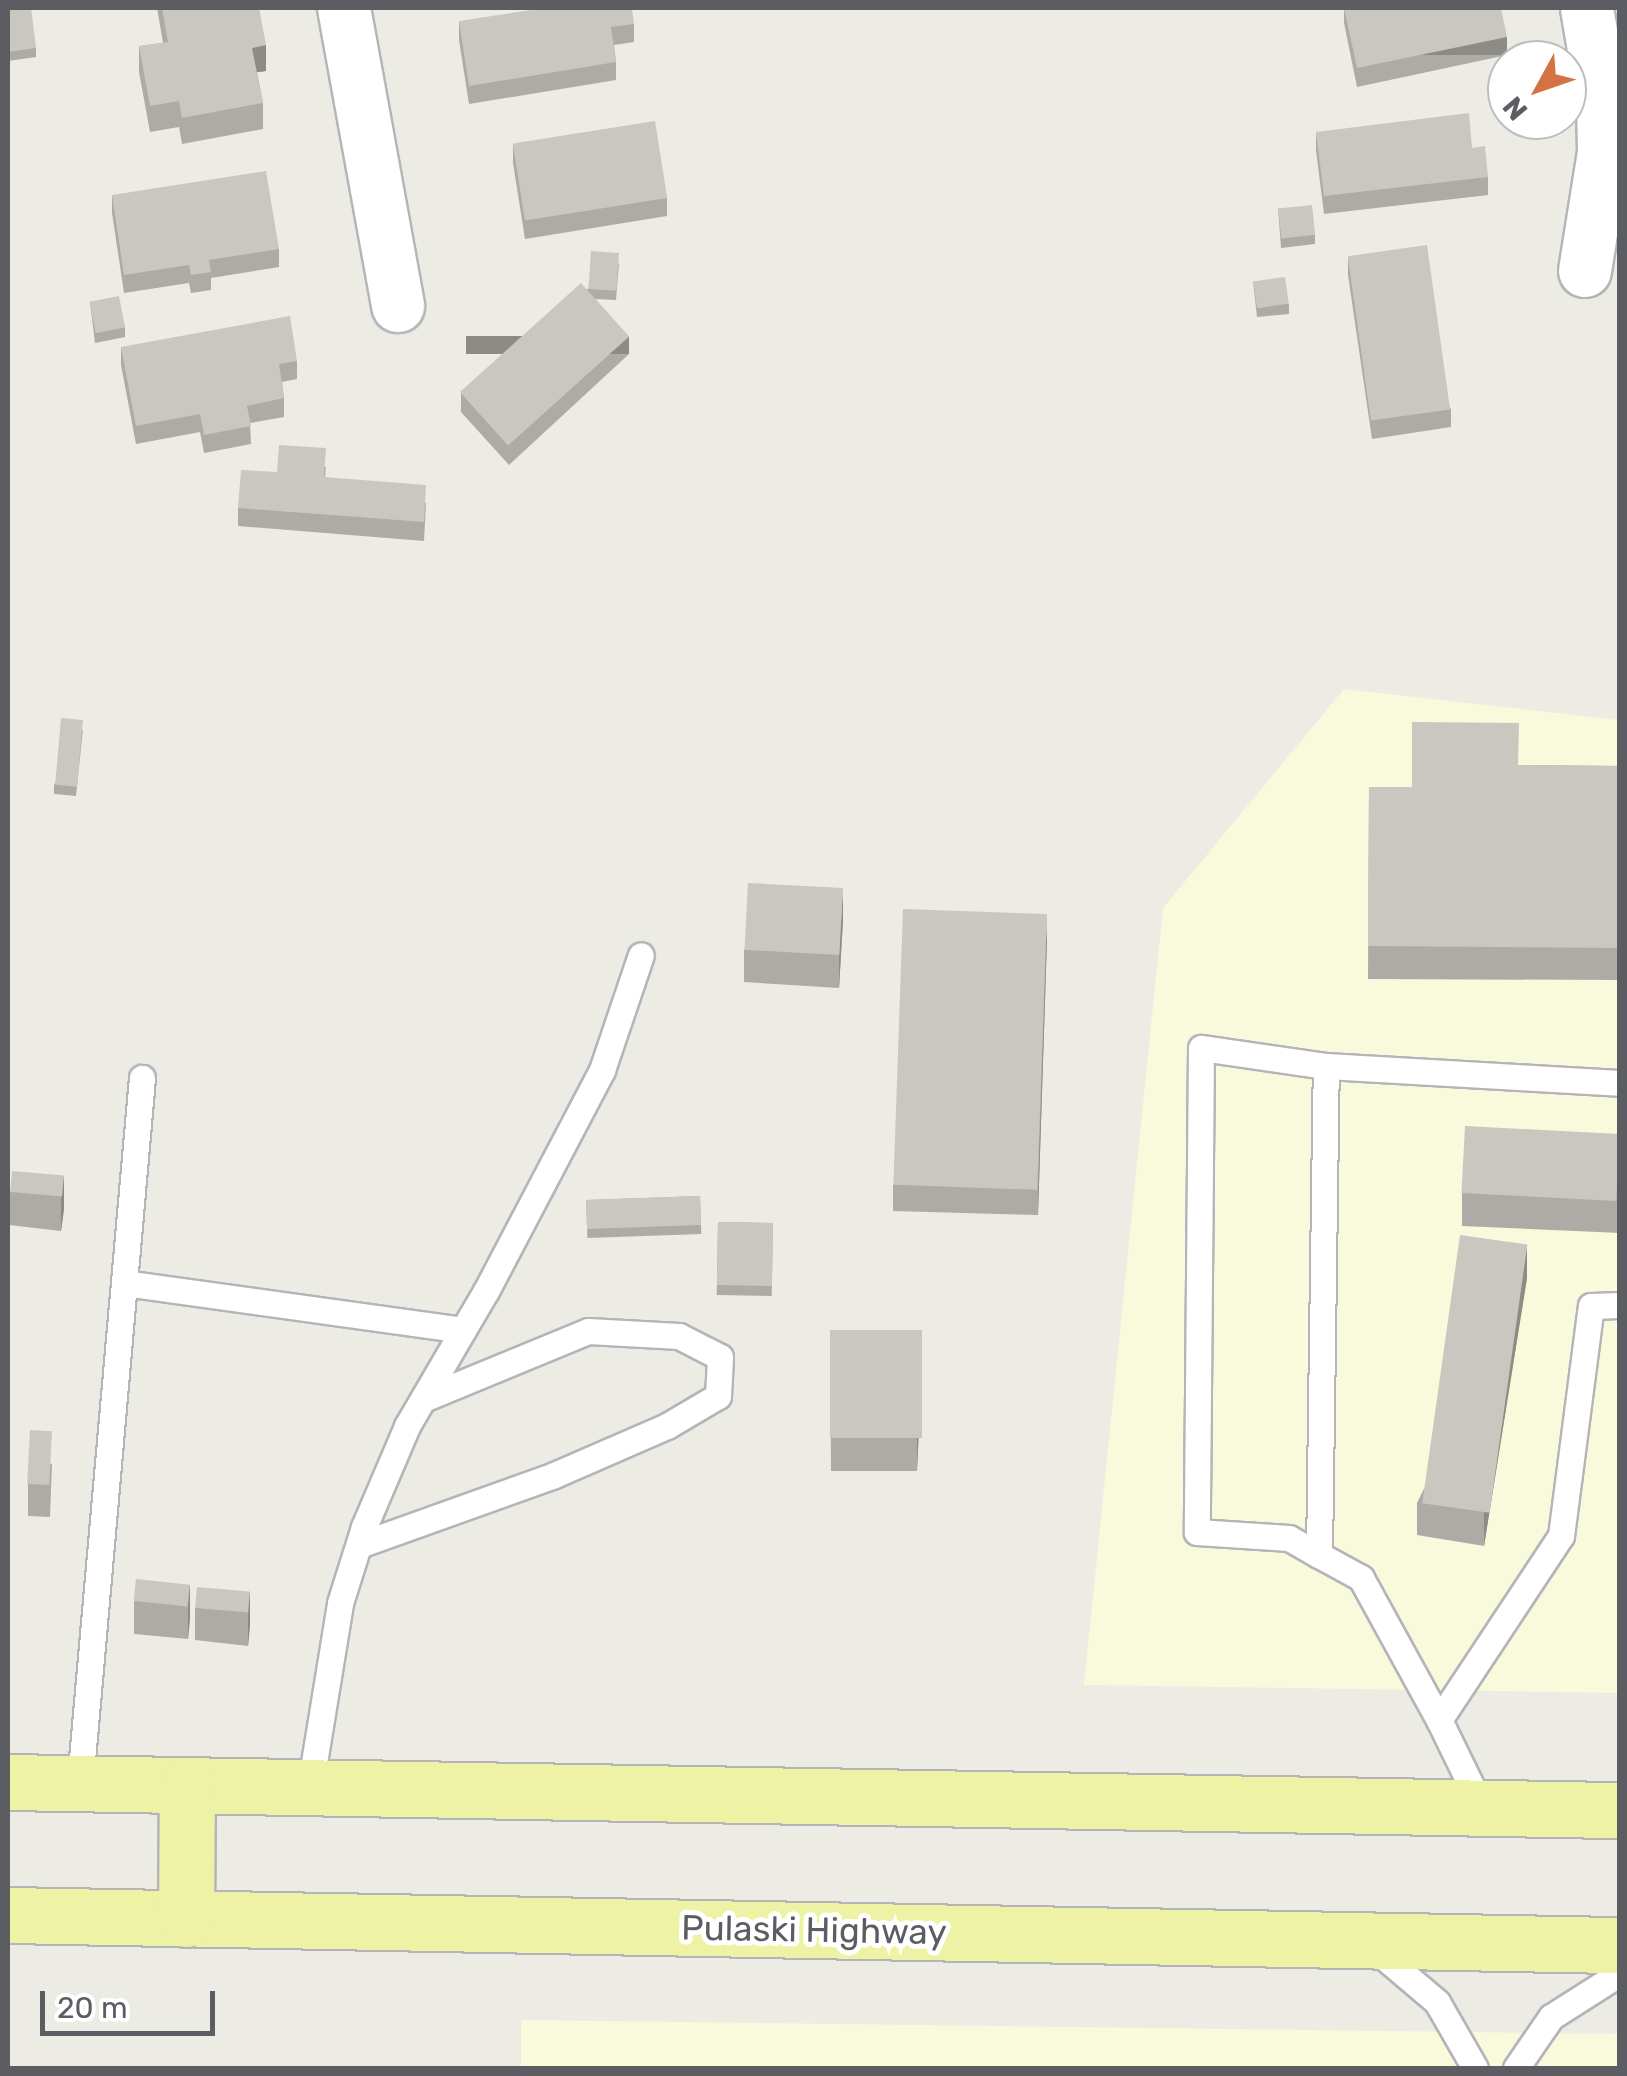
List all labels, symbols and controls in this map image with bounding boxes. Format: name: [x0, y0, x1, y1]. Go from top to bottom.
north arrow: [1487, 40, 1587, 140]
text: N: [1496, 90, 1534, 127]
street label: Pulaski Highway: [681, 1907, 947, 1953]
scale bar: [45, 1971, 220, 2033]
text: 20 m: [57, 1990, 128, 2026]

